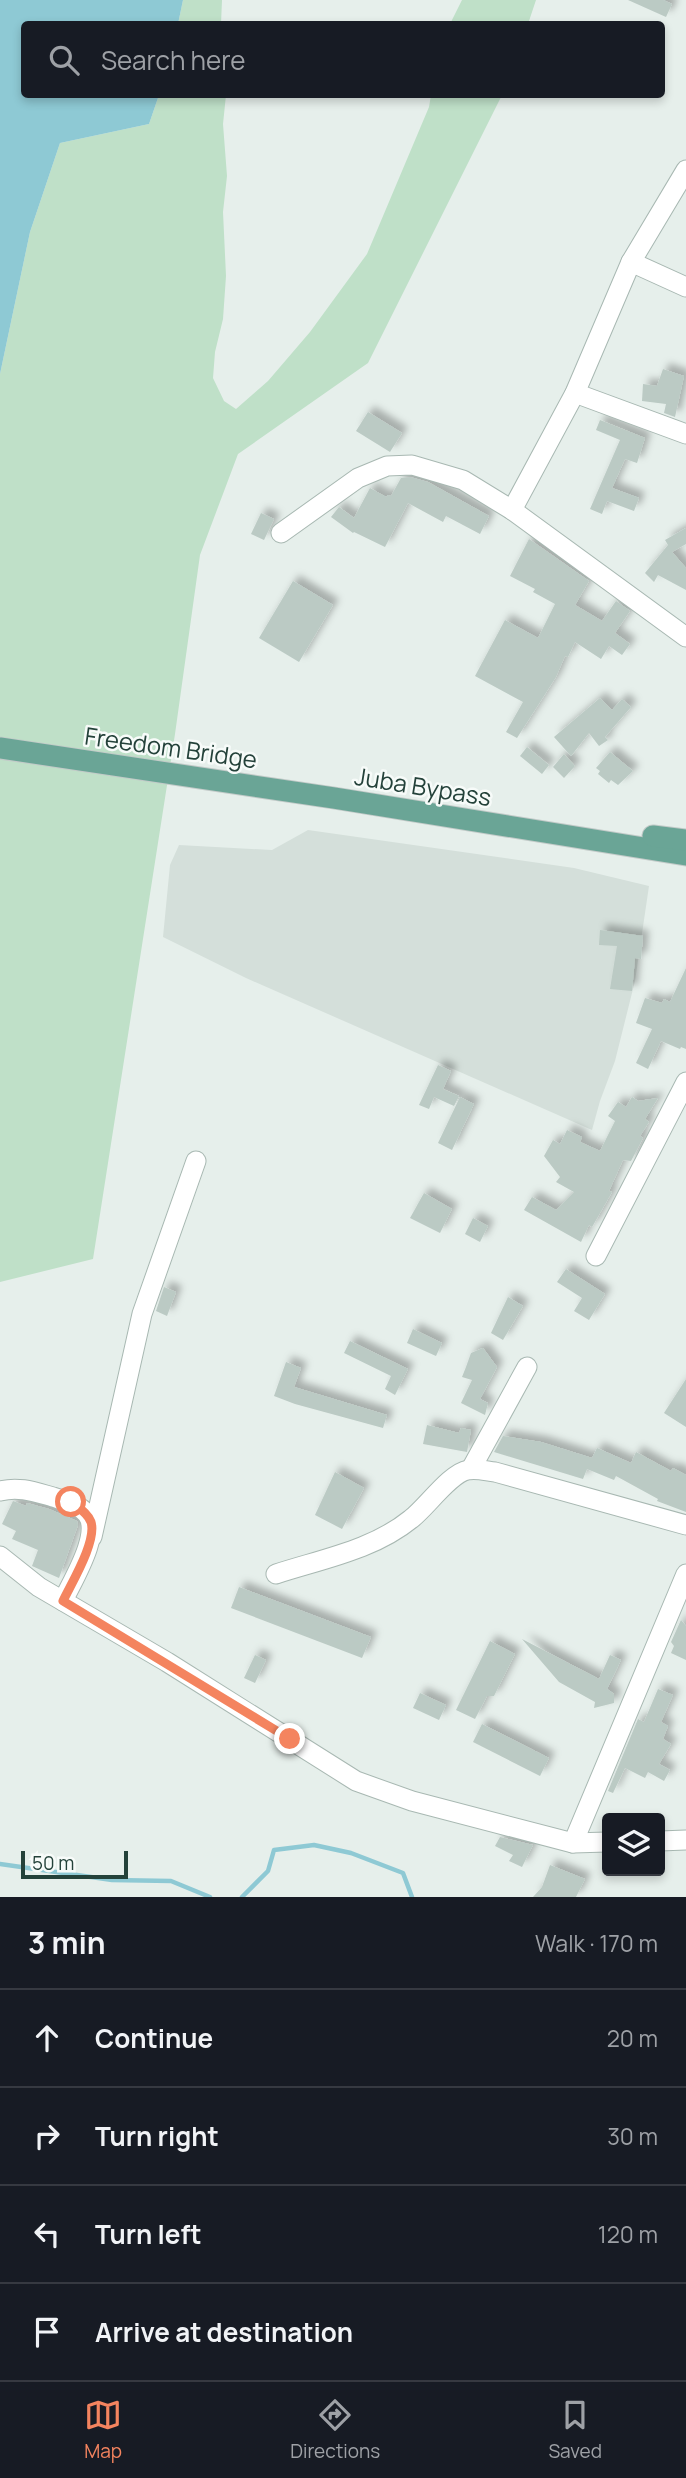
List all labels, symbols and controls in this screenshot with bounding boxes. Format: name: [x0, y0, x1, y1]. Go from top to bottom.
search box: [21, 21, 665, 98]
icon: search: [45, 41, 83, 79]
text: Search here: [101, 42, 246, 78]
street label: Freedom Bridge: [83, 719, 259, 775]
street label: Juba Bypass: [352, 759, 494, 813]
route start: [55, 1486, 86, 1517]
route end: [274, 1723, 305, 1754]
map controls: [602, 1813, 665, 1876]
button: layers: [602, 1813, 665, 1876]
scale bar: [21, 1848, 128, 1880]
text: 50 m: [32, 1850, 74, 1876]
text: 3 min: [28, 1922, 106, 1963]
text: Walk · 170 m: [535, 1927, 658, 1959]
icon: ahead: [28, 2019, 66, 2057]
text: Continue: [95, 2020, 213, 2056]
text: 20 m: [607, 2022, 658, 2054]
icon: right: [28, 2117, 66, 2155]
text: Turn right: [95, 2118, 219, 2154]
text: 30 m: [607, 2120, 658, 2152]
icon: left: [28, 2215, 66, 2253]
text: Turn left: [95, 2216, 202, 2252]
text: 120 m: [598, 2218, 658, 2250]
icon: arrive: [28, 2313, 66, 2351]
text: Arrive at destination: [95, 2314, 353, 2350]
tab: Map: [84, 2396, 122, 2464]
tab: Directions: [290, 2396, 380, 2464]
tab: Saved: [548, 2396, 602, 2464]

